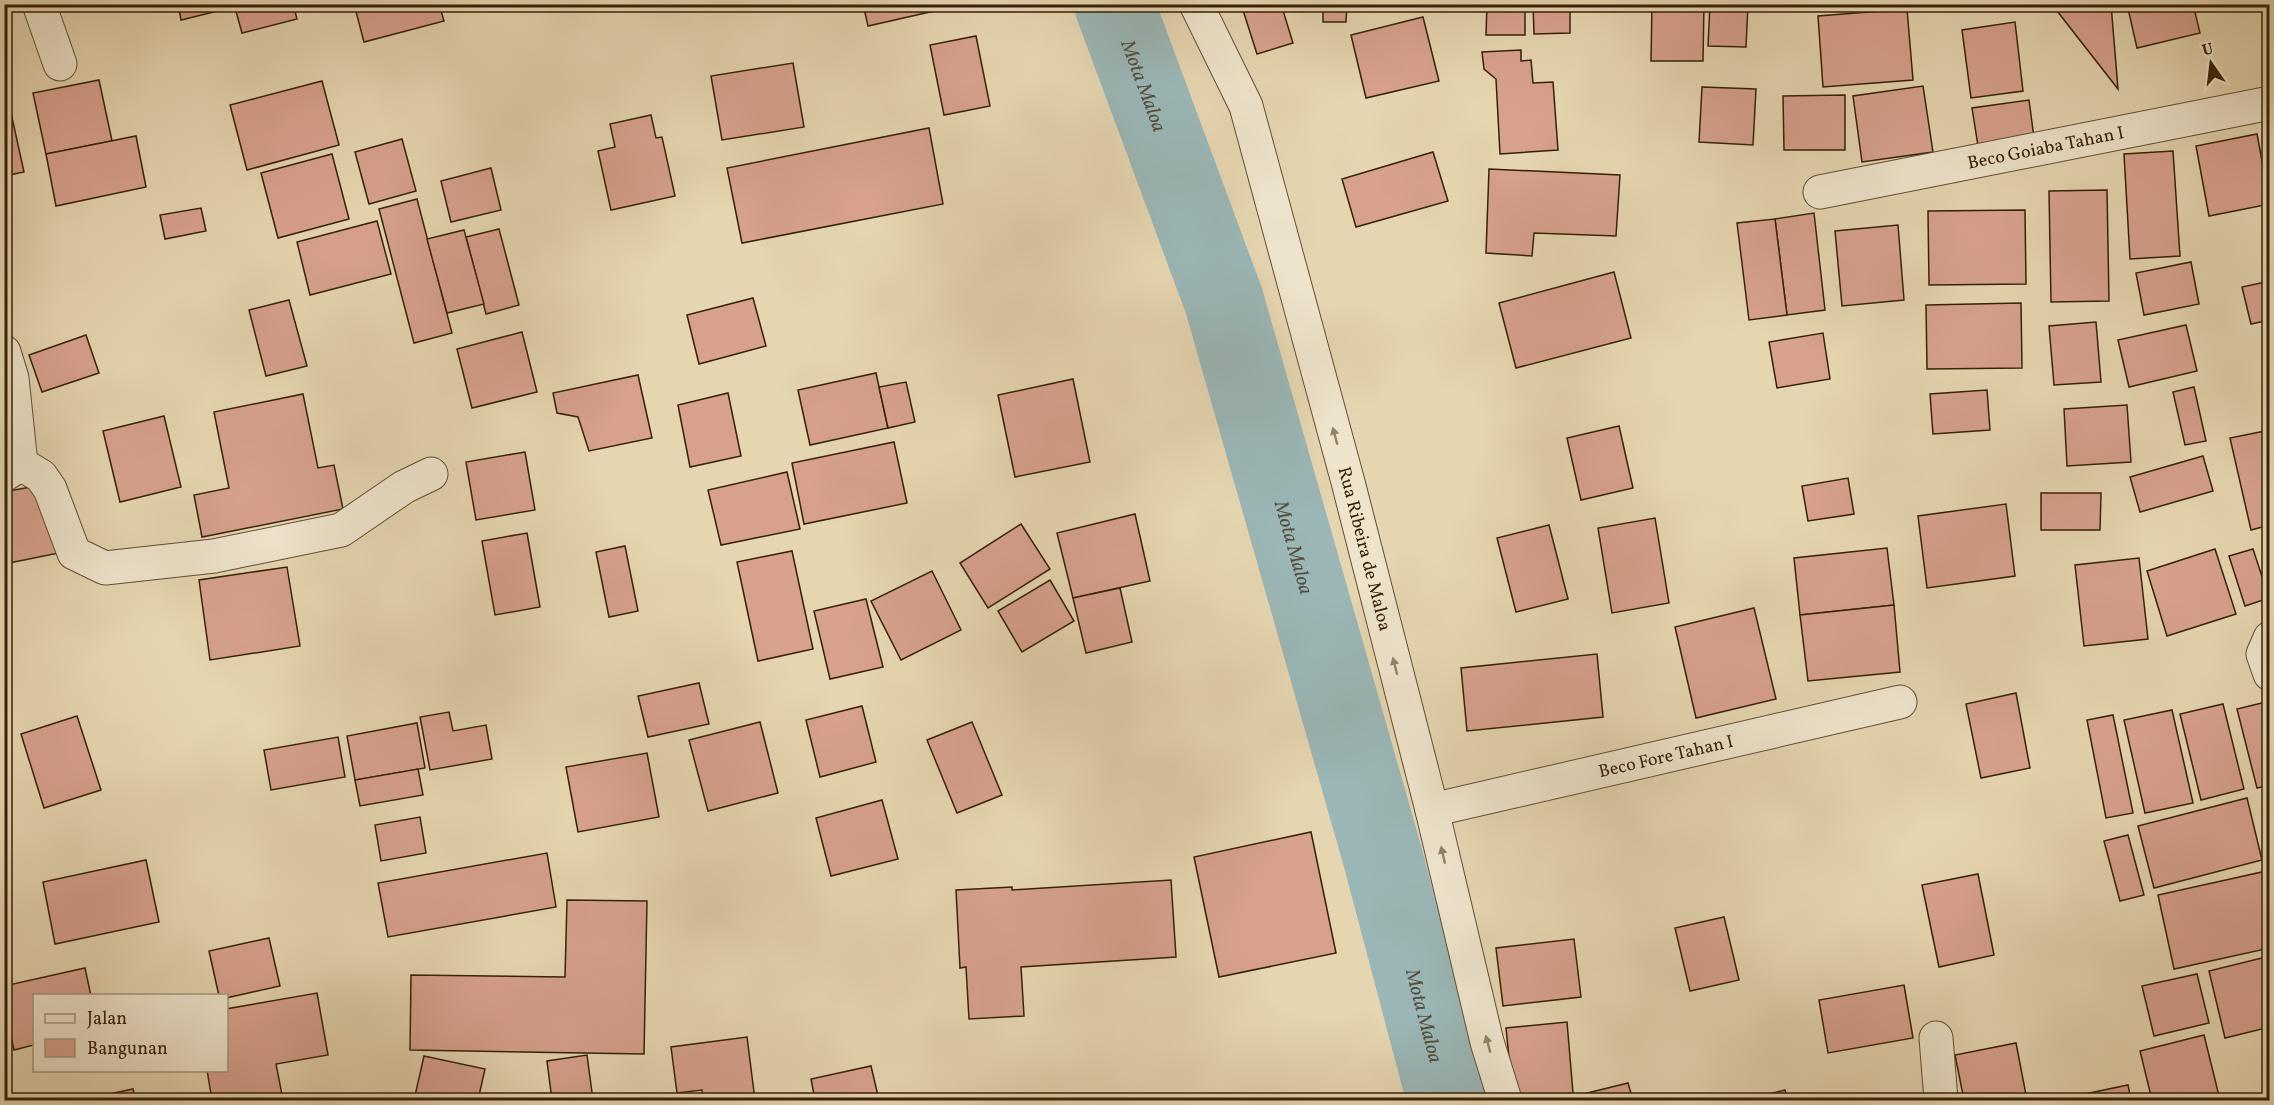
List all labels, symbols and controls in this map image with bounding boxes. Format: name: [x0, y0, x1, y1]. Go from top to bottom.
north arrow: [2181, 33, 2241, 93]
water label: Mota Maloa: [1112, 35, 1172, 136]
text: U: [2200, 38, 2216, 62]
street label: Beco Goiaba Tahan I: [1966, 121, 2126, 177]
one-way arrow: [1330, 427, 1340, 446]
street label: Rua Ribeira de Maloa: [1330, 464, 1397, 634]
water label: Mota Maloa: [1265, 497, 1319, 598]
one-way arrow: [1390, 657, 1400, 675]
street label: Beco Fore Tahan I: [1596, 730, 1736, 785]
one-way arrow: [1438, 845, 1447, 864]
water label: Mota Maloa: [1397, 965, 1449, 1066]
legend: [33, 994, 228, 1072]
text: Jalan: [87, 1007, 127, 1032]
one-way arrow: [1483, 1035, 1493, 1054]
text: Bangunan: [87, 1037, 168, 1062]

